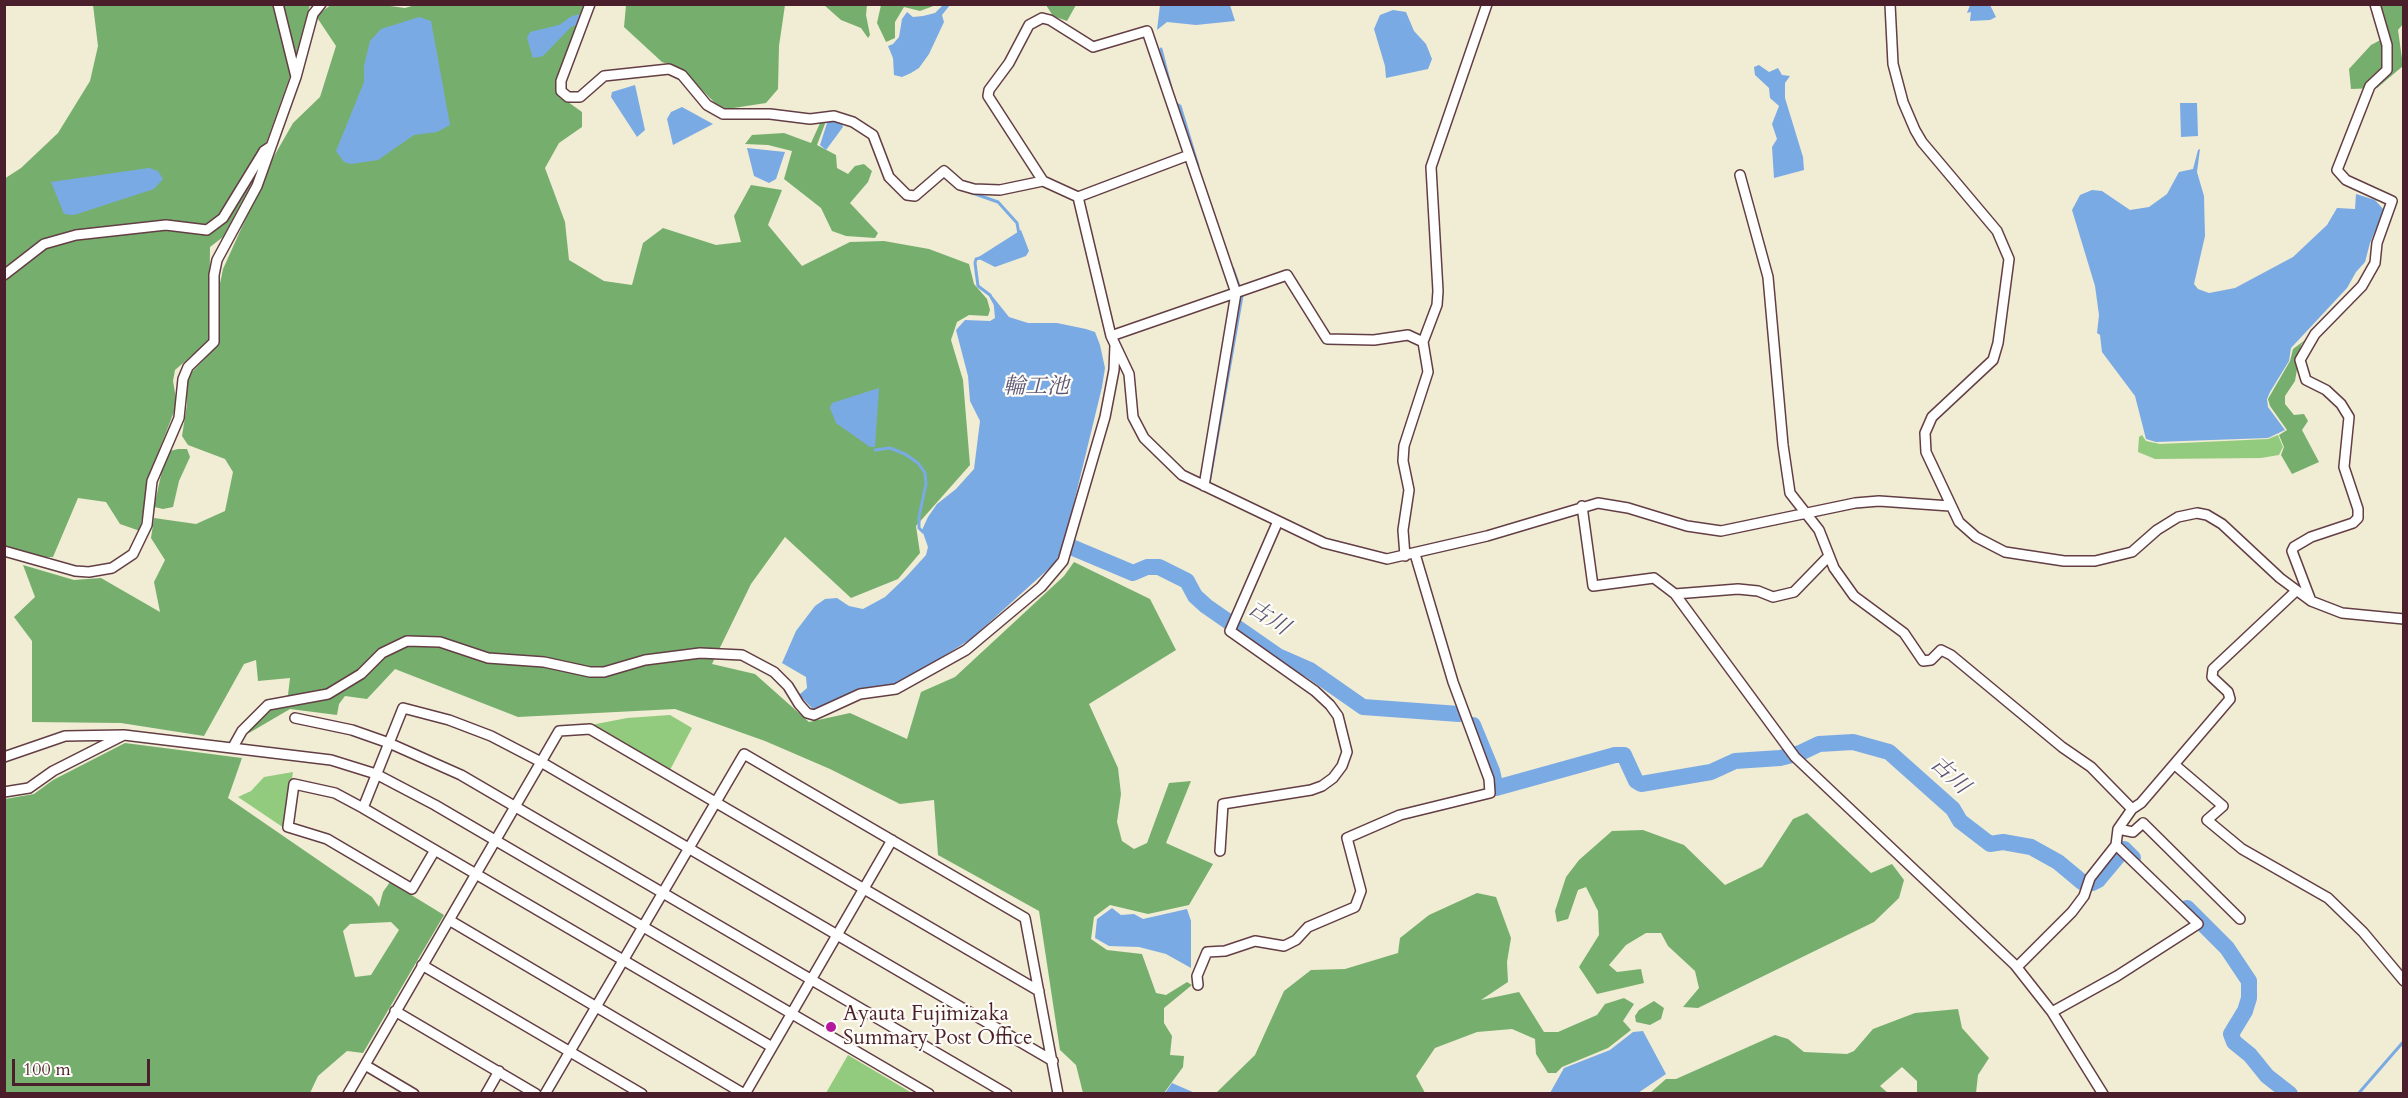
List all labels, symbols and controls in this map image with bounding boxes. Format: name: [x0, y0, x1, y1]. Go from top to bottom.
water label: 輪工池: [1003, 375, 1069, 401]
water label: 古川: [1242, 596, 1294, 642]
water label: 古川: [1924, 751, 1974, 801]
place label: Ayauta Fujimizaka Summary Post Office: [843, 1002, 1032, 1052]
marker: Ayauta Fujimizaka Summary Post Office: [824, 1020, 838, 1034]
scale bar: [15, 1047, 153, 1085]
text: 100 m: [23, 1057, 71, 1082]

